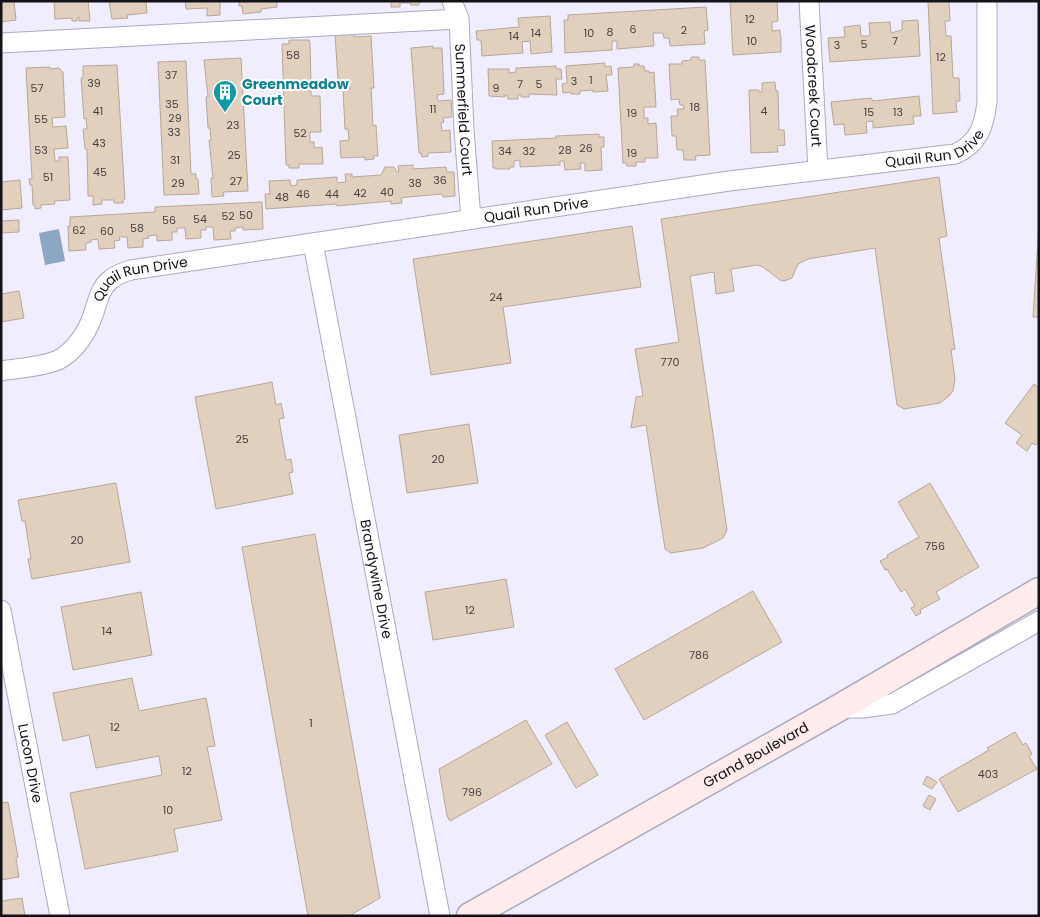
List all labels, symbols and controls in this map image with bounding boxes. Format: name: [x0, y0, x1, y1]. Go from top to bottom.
house number: 12: [745, 11, 755, 27]
house number: 6: [630, 21, 637, 37]
house number: 2: [681, 22, 687, 38]
house number: 8: [607, 24, 614, 40]
street label: Woodcreek Court: [800, 24, 827, 147]
house number: 14: [531, 25, 541, 41]
house number: 10: [584, 25, 594, 41]
house number: 14: [509, 28, 519, 44]
house number: 10: [747, 33, 757, 49]
house number: 7: [892, 33, 898, 49]
house number: 5: [861, 36, 868, 52]
house number: 3: [834, 37, 840, 53]
street label: Summerfield Court: [450, 43, 478, 176]
house number: 58: [286, 47, 300, 63]
house number: 12: [936, 49, 946, 65]
house number: 37: [165, 67, 177, 83]
house number: 1: [589, 72, 593, 88]
house number: 3: [571, 73, 577, 89]
place label: Greenmeadow Court: [242, 74, 350, 110]
house number: 39: [87, 75, 101, 91]
house number: 7: [517, 76, 523, 92]
house number: 5: [536, 76, 543, 92]
building icon: Greenmeadow Court: [212, 79, 238, 113]
house number: 57: [31, 80, 43, 96]
house number: 9: [493, 80, 500, 96]
house number: 35: [165, 96, 179, 112]
house number: 18: [690, 99, 700, 115]
house number: 11: [429, 101, 437, 117]
house number: 41: [93, 103, 103, 119]
house number: 4: [761, 103, 768, 119]
house number: 15: [864, 104, 874, 120]
house number: 13: [893, 104, 903, 120]
house number: 19: [627, 105, 637, 121]
house number: 29: [168, 110, 182, 126]
house number: 55: [34, 111, 48, 127]
house number: 23: [227, 117, 239, 133]
house number: 33: [168, 124, 180, 140]
house number: 52: [293, 125, 307, 141]
street label: Quail Run Drive: [884, 125, 989, 172]
house number: 43: [92, 135, 106, 151]
house number: 26: [579, 140, 593, 156]
house number: 53: [34, 142, 48, 158]
house number: 28: [558, 142, 572, 158]
house number: 34: [498, 143, 512, 159]
house number: 32: [523, 143, 535, 159]
house number: 19: [627, 145, 637, 161]
house number: 25: [227, 147, 241, 163]
house number: 31: [170, 152, 180, 168]
house number: 45: [93, 164, 107, 180]
house number: 51: [43, 169, 53, 185]
house number: 36: [433, 172, 447, 188]
house number: 27: [230, 173, 242, 189]
house number: 29: [171, 175, 185, 191]
house number: 38: [408, 175, 422, 191]
house number: 40: [380, 184, 394, 200]
house number: 42: [353, 185, 367, 201]
house number: 46: [296, 186, 310, 202]
house number: 44: [325, 186, 339, 202]
house number: 48: [275, 189, 289, 205]
street label: Quail Run Drive: [482, 192, 590, 227]
house number: 50: [239, 207, 253, 223]
house number: 52: [221, 208, 235, 224]
house number: 54: [193, 211, 207, 227]
house number: 56: [162, 212, 176, 228]
house number: 58: [130, 220, 144, 236]
house number: 62: [72, 222, 86, 238]
house number: 60: [100, 223, 114, 239]
street label: Quail Run Drive: [88, 252, 189, 305]
house number: 24: [489, 289, 503, 305]
house number: 770: [661, 354, 680, 370]
house number: 25: [235, 431, 249, 447]
house number: 20: [431, 451, 445, 467]
street label: Brandywine Drive: [355, 518, 398, 641]
house number: 20: [70, 532, 84, 548]
house number: 756: [925, 538, 945, 554]
house number: 12: [465, 602, 475, 618]
house number: 14: [102, 623, 112, 639]
house number: 786: [689, 647, 709, 663]
house number: 1: [309, 715, 313, 731]
street label: Grand Boulevard: [699, 717, 812, 793]
house number: 12: [110, 719, 120, 735]
street label: Lucon Drive: [13, 722, 48, 805]
house number: 12: [182, 763, 192, 779]
house number: 403: [978, 766, 998, 782]
house number: 796: [462, 784, 482, 800]
house number: 10: [163, 802, 173, 818]

